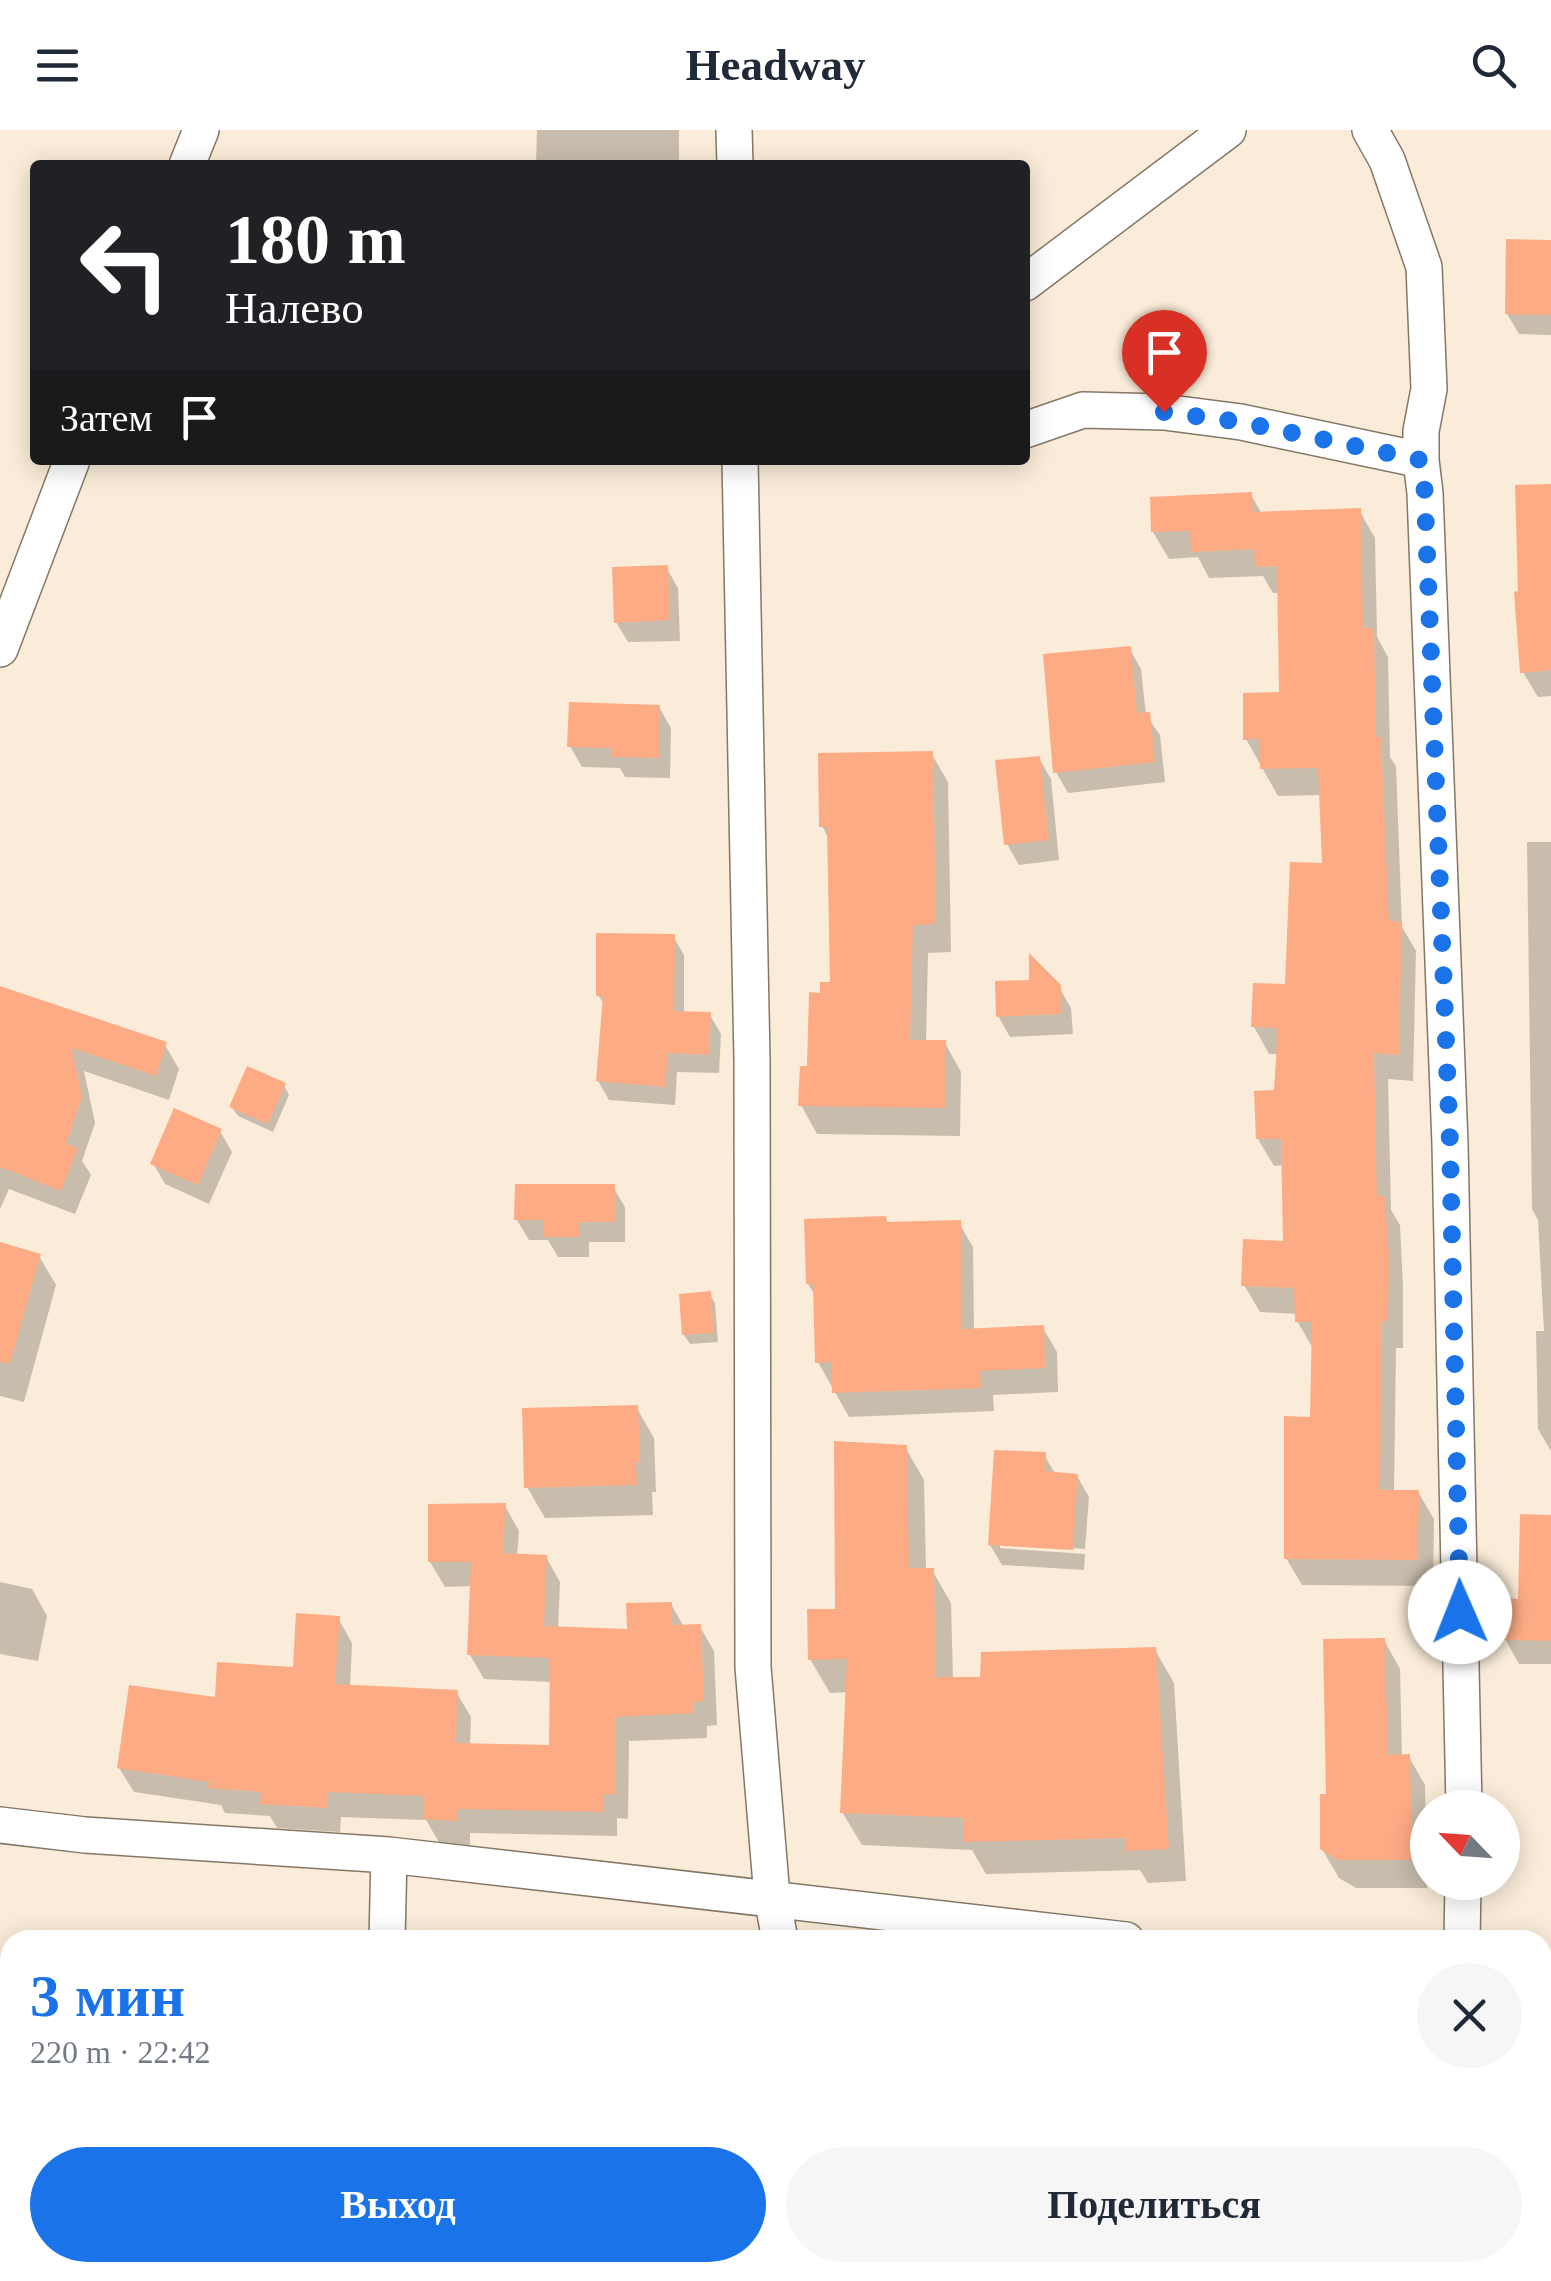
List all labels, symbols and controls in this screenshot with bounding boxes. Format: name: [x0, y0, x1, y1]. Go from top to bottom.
icon: menu: [30, 38, 85, 93]
icon: search: [1466, 38, 1521, 93]
text: Headway: [686, 40, 866, 90]
icon: left: [60, 200, 190, 330]
text: 180 m: [225, 201, 406, 278]
text: Налево: [225, 283, 364, 333]
pin: [1122, 310, 1207, 413]
icon: arrive: [1137, 325, 1192, 380]
icon: arrive: [172, 390, 227, 445]
text: Затем: [60, 397, 152, 439]
position arrow: [1408, 1560, 1512, 1664]
north arrow: [1410, 1790, 1520, 1900]
map controls: [1410, 1790, 1520, 1900]
text: 3 мин: [30, 1963, 185, 2029]
button: close: [1417, 1963, 1522, 2068]
text: 220 m · 22:42: [30, 2034, 210, 2070]
button: Выход: [30, 2147, 766, 2262]
button: Поделиться: [786, 2147, 1522, 2262]

